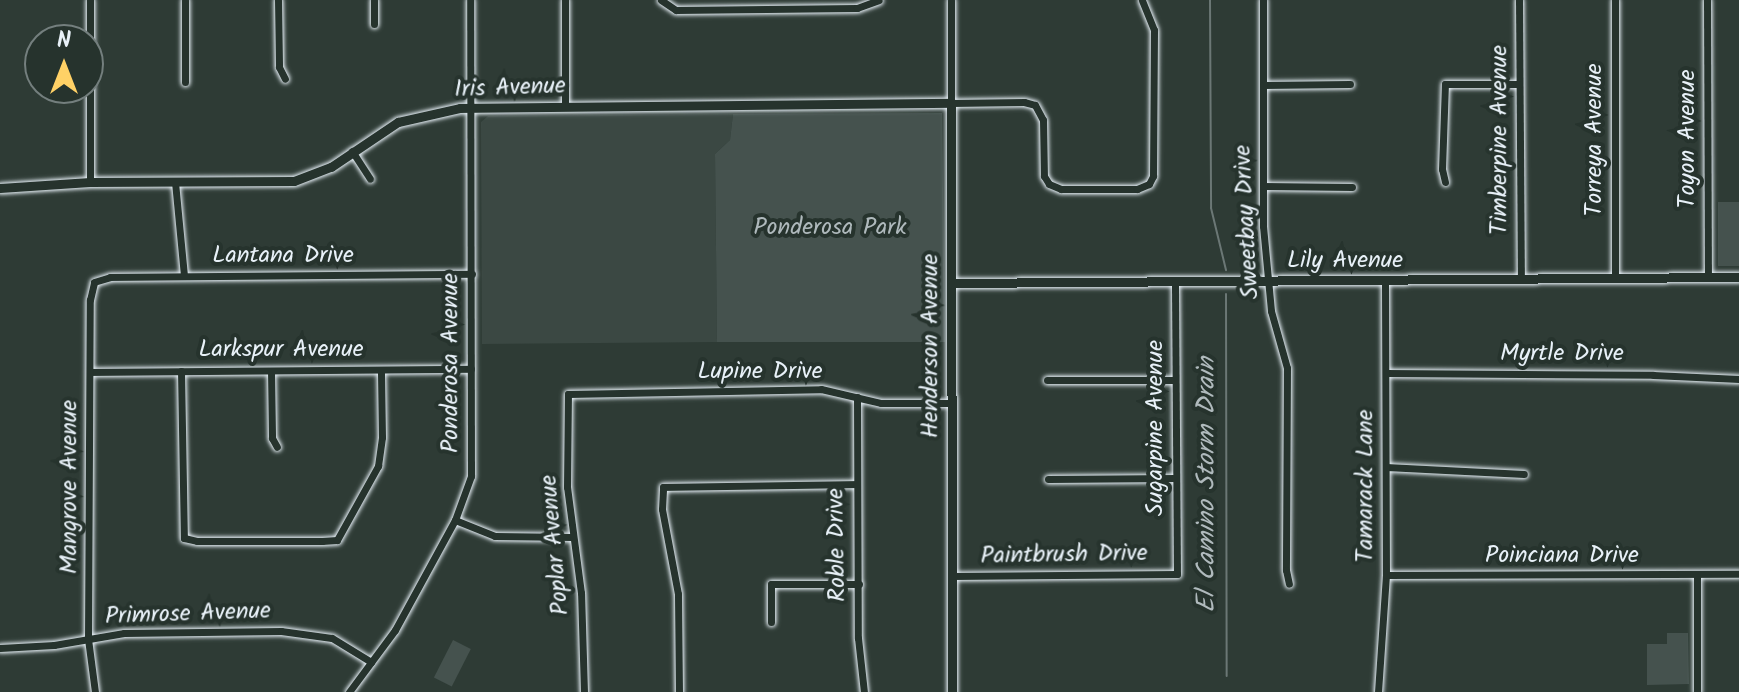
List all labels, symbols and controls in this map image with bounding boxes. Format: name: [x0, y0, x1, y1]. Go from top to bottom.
north arrow: [24, 24, 104, 104]
text: N: [57, 24, 71, 59]
street label: Timberpine Avenue: [1486, 45, 1514, 235]
street label: Torreya Avenue: [1581, 63, 1609, 217]
street label: Toyon Avenue: [1674, 70, 1702, 208]
street label: Iris Avenue: [454, 72, 566, 104]
street label: Sweetbay Drive: [1229, 144, 1265, 300]
park label: Ponderosa Park: [754, 214, 906, 242]
street label: Lantana Drive: [212, 242, 354, 270]
street label: Lily Avenue: [1287, 247, 1403, 275]
street label: Henderson Avenue: [917, 254, 945, 438]
street label: Ponderosa Avenue: [437, 273, 465, 453]
street label: Larkspur Avenue: [198, 336, 364, 364]
street label: Sugarpine Avenue: [1142, 340, 1170, 516]
street label: Myrtle Drive: [1500, 340, 1624, 368]
water label: El Camino Storm Drain: [1192, 357, 1224, 613]
street label: Lupine Drive: [697, 358, 823, 386]
street label: Mangrove Avenue: [56, 400, 84, 574]
street label: Tamarack Lane: [1352, 409, 1380, 563]
street label: Poplar Avenue: [535, 474, 575, 616]
street label: Roble Drive: [822, 488, 852, 602]
street label: Paintbrush Drive: [980, 539, 1148, 571]
street label: Poinciana Drive: [1485, 542, 1639, 570]
street label: Primrose Avenue: [105, 597, 271, 631]

